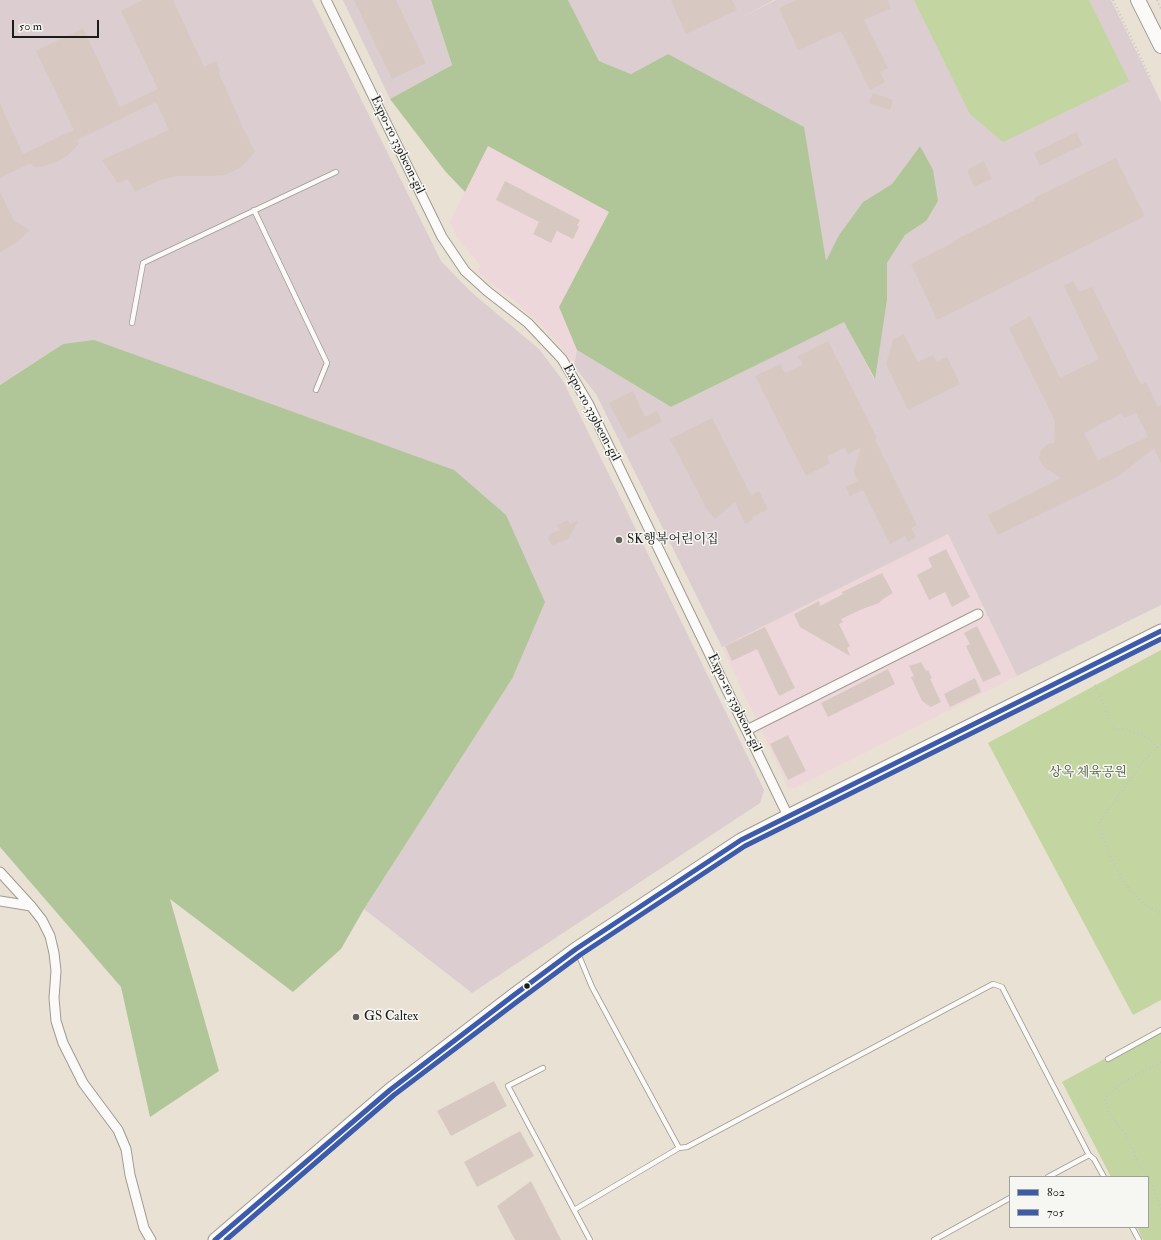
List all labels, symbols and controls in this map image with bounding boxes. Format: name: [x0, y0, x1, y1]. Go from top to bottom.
scale bar: [14, 12, 101, 38]
text: 50 m: [19, 19, 42, 34]
street label: Expo-ro 339beon-gil: [366, 93, 428, 197]
street label: Expo-ro 339beon-gil: [559, 362, 623, 464]
place label: SK행복어린이집: [627, 532, 719, 548]
marker: SK행복어린이집: [614, 535, 624, 545]
street label: Expo-ro 339beon-gil: [703, 651, 765, 755]
park label: 상옥 체육공원: [1049, 765, 1127, 781]
unlabelled marker: [522, 981, 532, 991]
place label: GS Caltex: [364, 1009, 418, 1025]
marker: GS Caltex: [351, 1012, 361, 1022]
legend: [1009, 1176, 1149, 1228]
text: 802: [1047, 1185, 1065, 1200]
text: 705: [1047, 1205, 1064, 1220]

